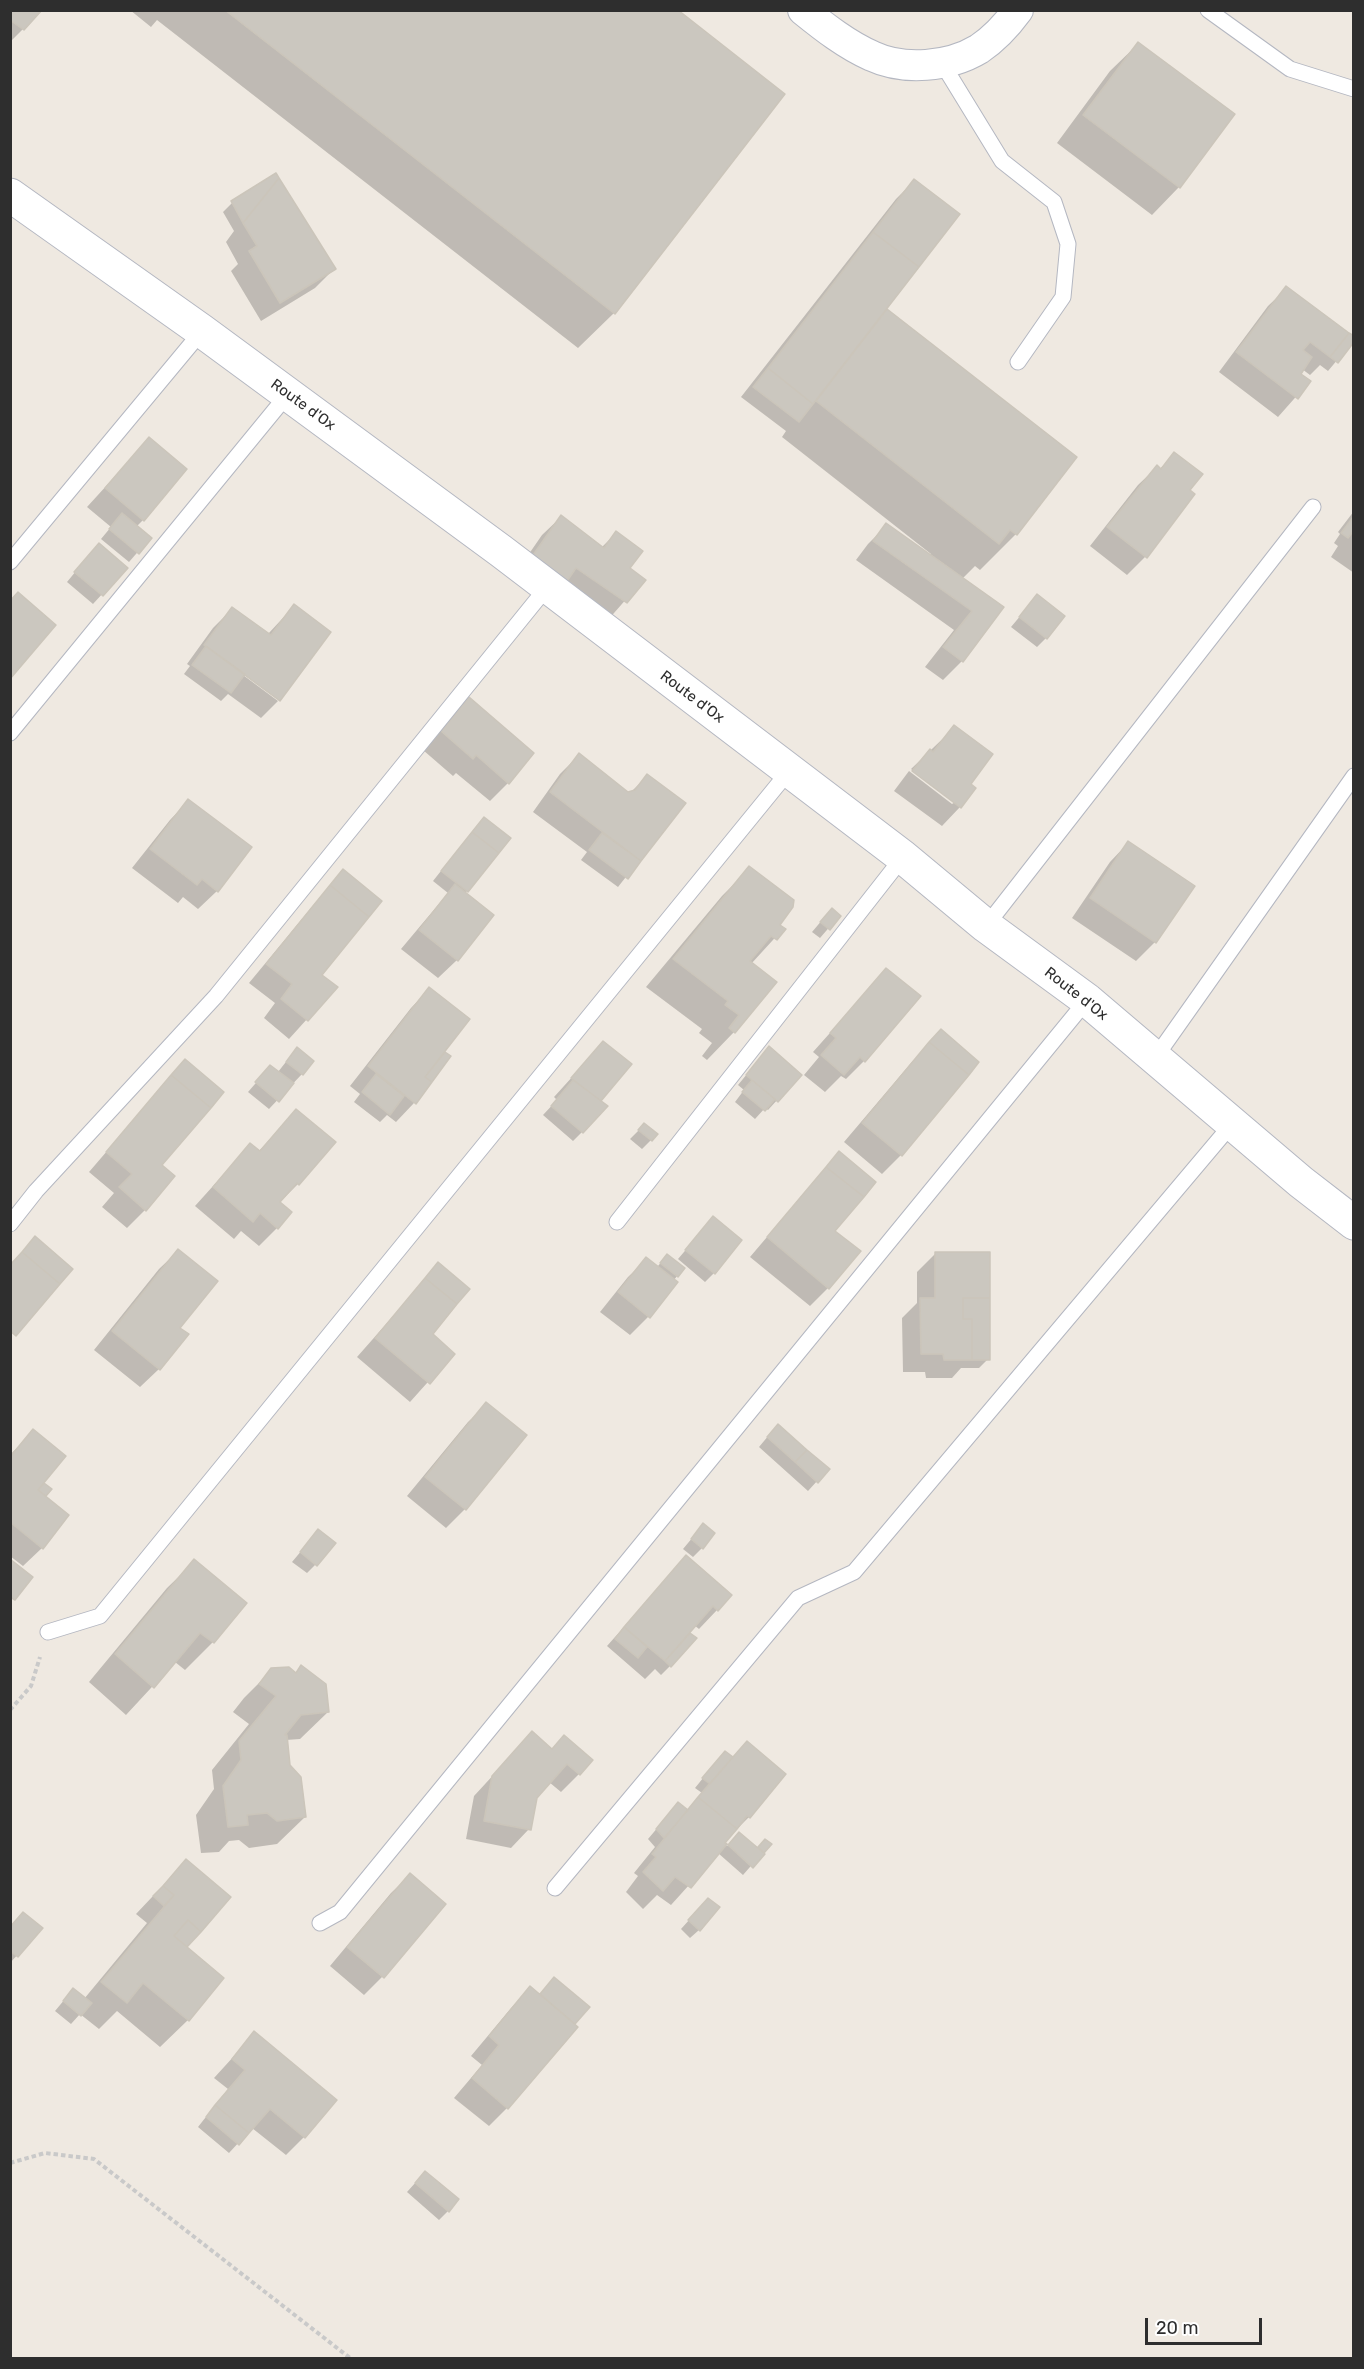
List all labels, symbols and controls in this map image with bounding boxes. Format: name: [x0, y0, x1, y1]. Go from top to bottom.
street label: Route d'Ox: [267, 375, 339, 435]
street label: Route d'Ox: [656, 667, 728, 727]
street label: Route d'Ox: [1041, 964, 1111, 1024]
scale bar: [1148, 2306, 1265, 2344]
text: 20 m: [1156, 2317, 1198, 2339]

